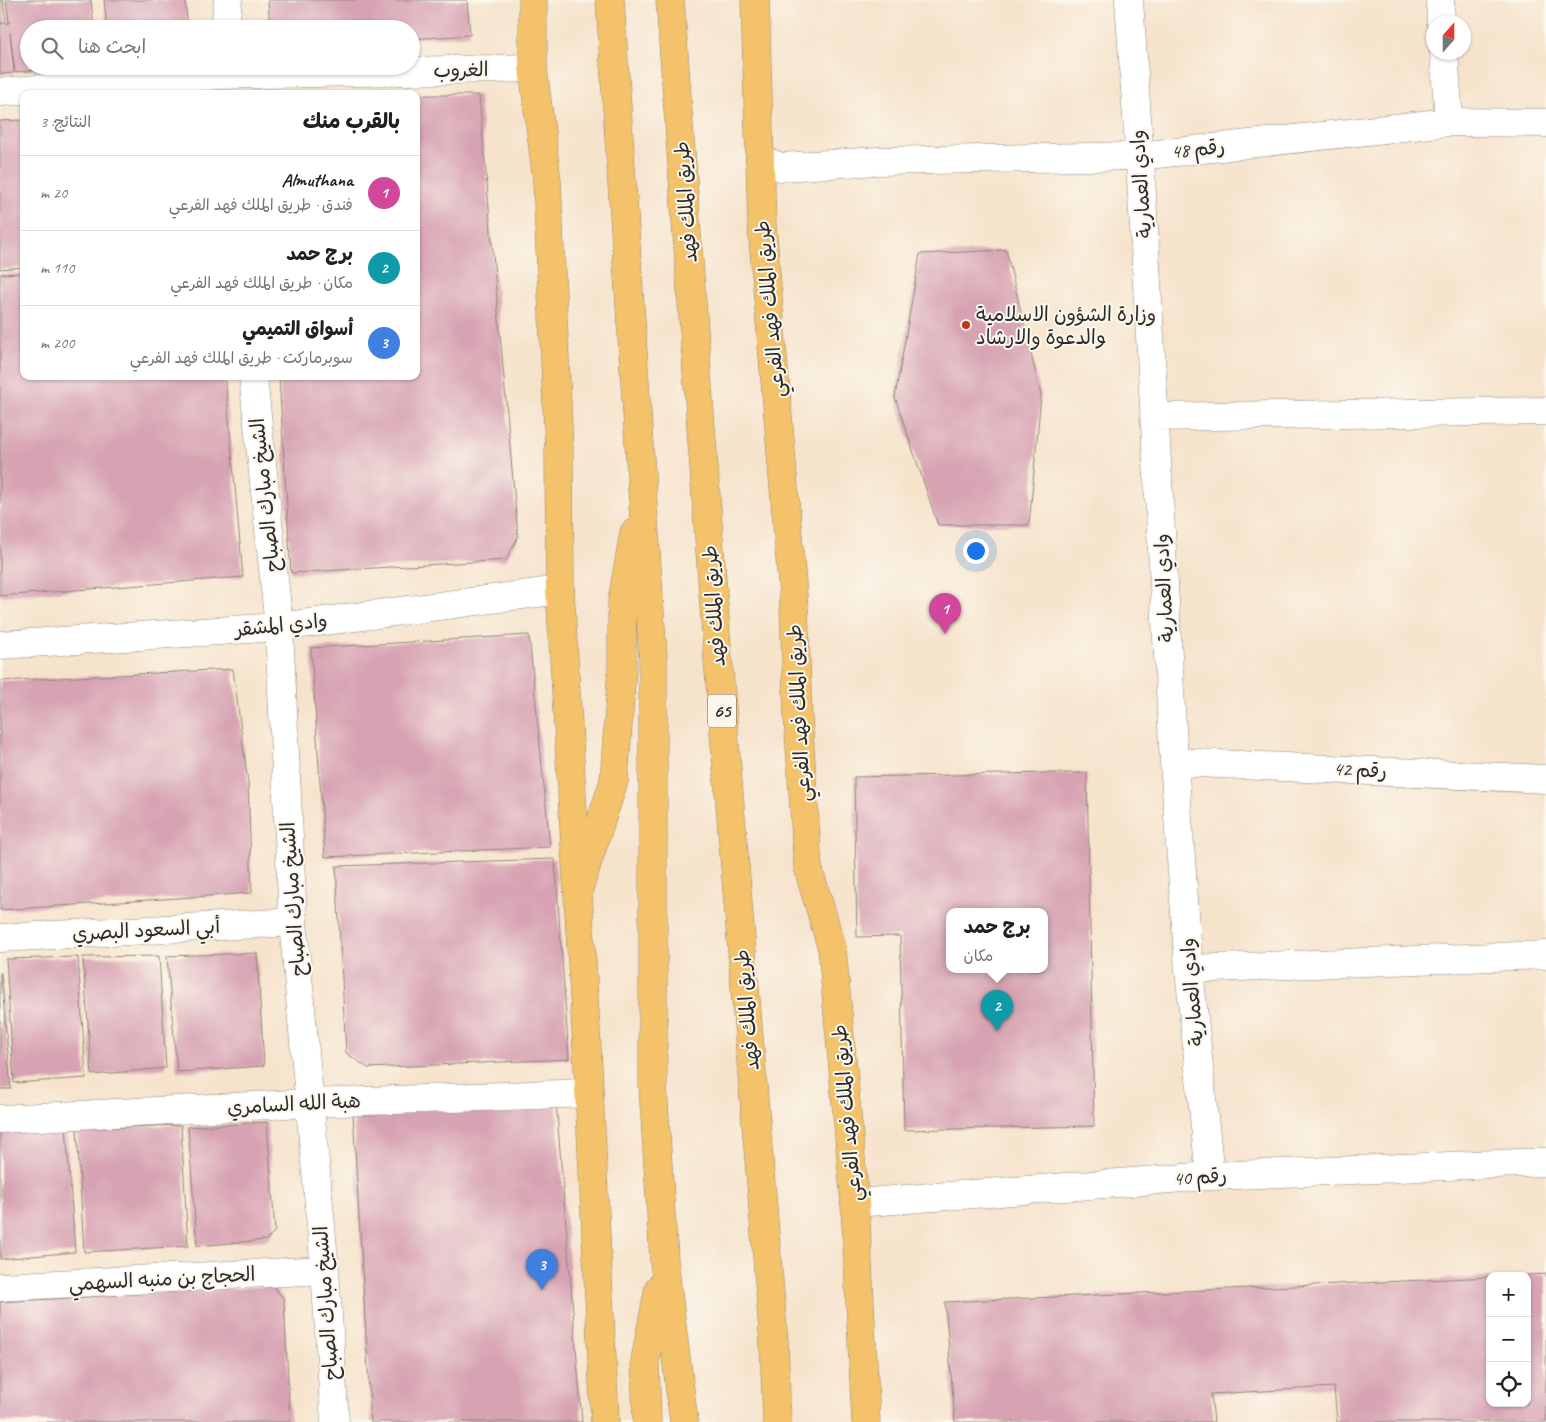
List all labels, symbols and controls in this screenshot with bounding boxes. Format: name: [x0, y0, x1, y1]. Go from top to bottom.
north arrow: [1426, 15, 1471, 60]
search box: [20, 20, 420, 75]
icon: search: [38, 34, 66, 62]
text: ابحث هنا: [78, 35, 146, 59]
street label: الغروب: [433, 57, 489, 83]
text: بالقرب منك: [303, 108, 400, 134]
text: النتائج: 3: [40, 112, 91, 132]
street label: وادي العمارية: [1125, 129, 1159, 239]
street label: رقم 48: [1170, 134, 1226, 166]
street label: طريق الملك فهد: [669, 140, 703, 264]
text: Almuthana: [282, 168, 353, 192]
text: 20 m: [40, 183, 67, 203]
text: 1: [380, 183, 388, 203]
text: فندق · طريق الملك فهد الفرعي: [169, 195, 353, 215]
street label: طريق الملك فهد الفرعي: [750, 219, 795, 399]
text: برج حمد: [286, 242, 353, 266]
text: 110 m: [40, 258, 74, 278]
text: 2: [380, 258, 388, 278]
text: مكان · طريق الملك فهد الفرعي: [170, 273, 353, 293]
place label: وزارة الشؤون الاسلامية والدعوة والارشاد: [976, 302, 1156, 350]
text: أسواق التميمي: [242, 317, 353, 341]
marker: وزارة الشؤون الاسلامية والدعوة والارشاد: [960, 319, 972, 331]
text: 200 m: [40, 333, 74, 353]
text: 3: [380, 333, 388, 353]
text: سوبرماركت · طريق الملك فهد الفرعي: [130, 348, 353, 368]
street label: الشيخ مبارك الصباح: [244, 417, 287, 573]
street label: وادي العمارية: [1149, 533, 1181, 643]
your location: [963, 538, 989, 564]
street label: طريق الملك فهد: [697, 544, 731, 668]
pin: 1: [929, 593, 961, 634]
street label: وادي المشقر: [231, 608, 329, 645]
street label: طريق الملك فهد الفرعي: [782, 623, 821, 802]
road number: 65: [708, 694, 736, 728]
street label: رقم 42: [1332, 756, 1388, 786]
street label: الشيخ مبارك الصباح: [275, 821, 312, 977]
popup: [946, 908, 1048, 973]
street label: أبي السعود البصري: [71, 914, 221, 951]
text: برج حمد: [964, 915, 1030, 939]
street label: وادي العمارية: [1175, 937, 1211, 1047]
text: مكان: [964, 946, 993, 966]
street label: طريق الملك فهد: [729, 948, 765, 1072]
pin: 2: [981, 990, 1013, 1031]
street label: طريق الملك فهد الفرعي: [827, 1023, 872, 1203]
street label: هبة الله السامري: [227, 1088, 362, 1122]
street label: رقم 40: [1172, 1163, 1228, 1193]
street label: الشيخ مبارك الصباح: [308, 1225, 345, 1381]
pin: 3: [526, 1249, 558, 1290]
street label: الحجاج بن منبه السهمي: [68, 1262, 256, 1301]
map controls: [1486, 1272, 1531, 1407]
button: +: [1486, 1272, 1531, 1317]
button: −: [1486, 1317, 1531, 1362]
button: locate: [1486, 1362, 1531, 1407]

